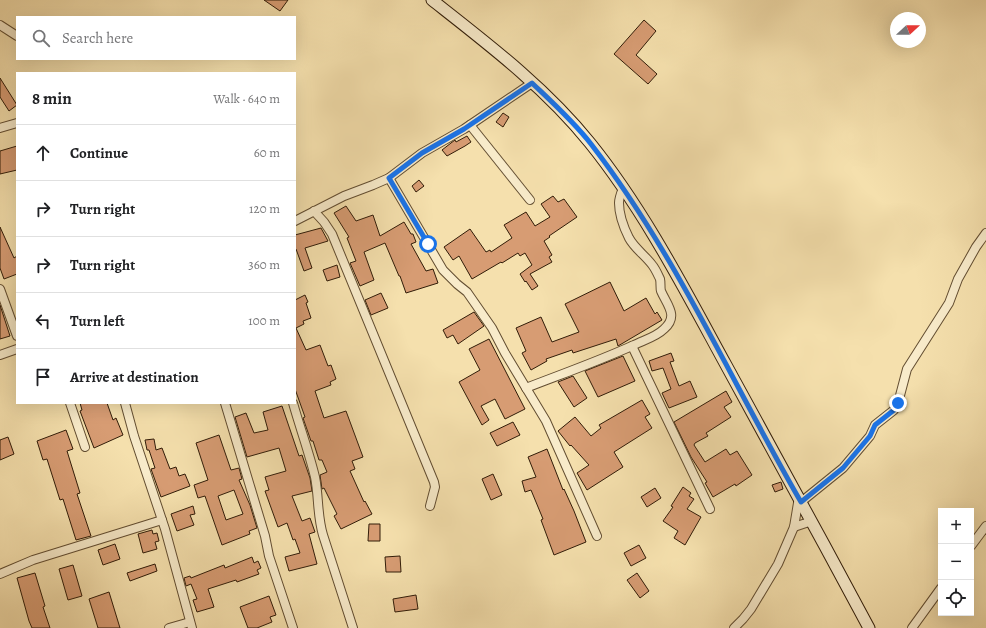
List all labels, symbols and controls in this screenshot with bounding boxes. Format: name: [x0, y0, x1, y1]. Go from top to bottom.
north arrow: [890, 12, 926, 48]
search box: [16, 16, 296, 60]
icon: search: [30, 27, 52, 49]
text: Search here: [62, 28, 133, 48]
text: 8 min: [32, 87, 72, 110]
text: Walk · 640 m: [213, 90, 280, 107]
icon: ahead: [32, 142, 54, 164]
text: Continue: [70, 143, 128, 163]
text: 60 m: [254, 144, 280, 161]
icon: right: [32, 198, 54, 220]
text: Turn right: [70, 199, 135, 219]
text: 120 m: [249, 200, 280, 217]
route start: [419, 235, 437, 253]
icon: right: [32, 254, 54, 276]
text: Turn right: [70, 255, 135, 275]
text: 360 m: [248, 256, 280, 273]
icon: left: [32, 310, 54, 332]
text: Turn left: [70, 311, 125, 331]
text: 100 m: [248, 312, 280, 329]
icon: arrive: [32, 366, 54, 388]
text: Arrive at destination: [70, 367, 199, 387]
route end: [889, 394, 907, 412]
map controls: [938, 508, 974, 616]
button: +: [938, 508, 974, 544]
button: −: [938, 544, 974, 580]
button: locate: [938, 580, 974, 616]

